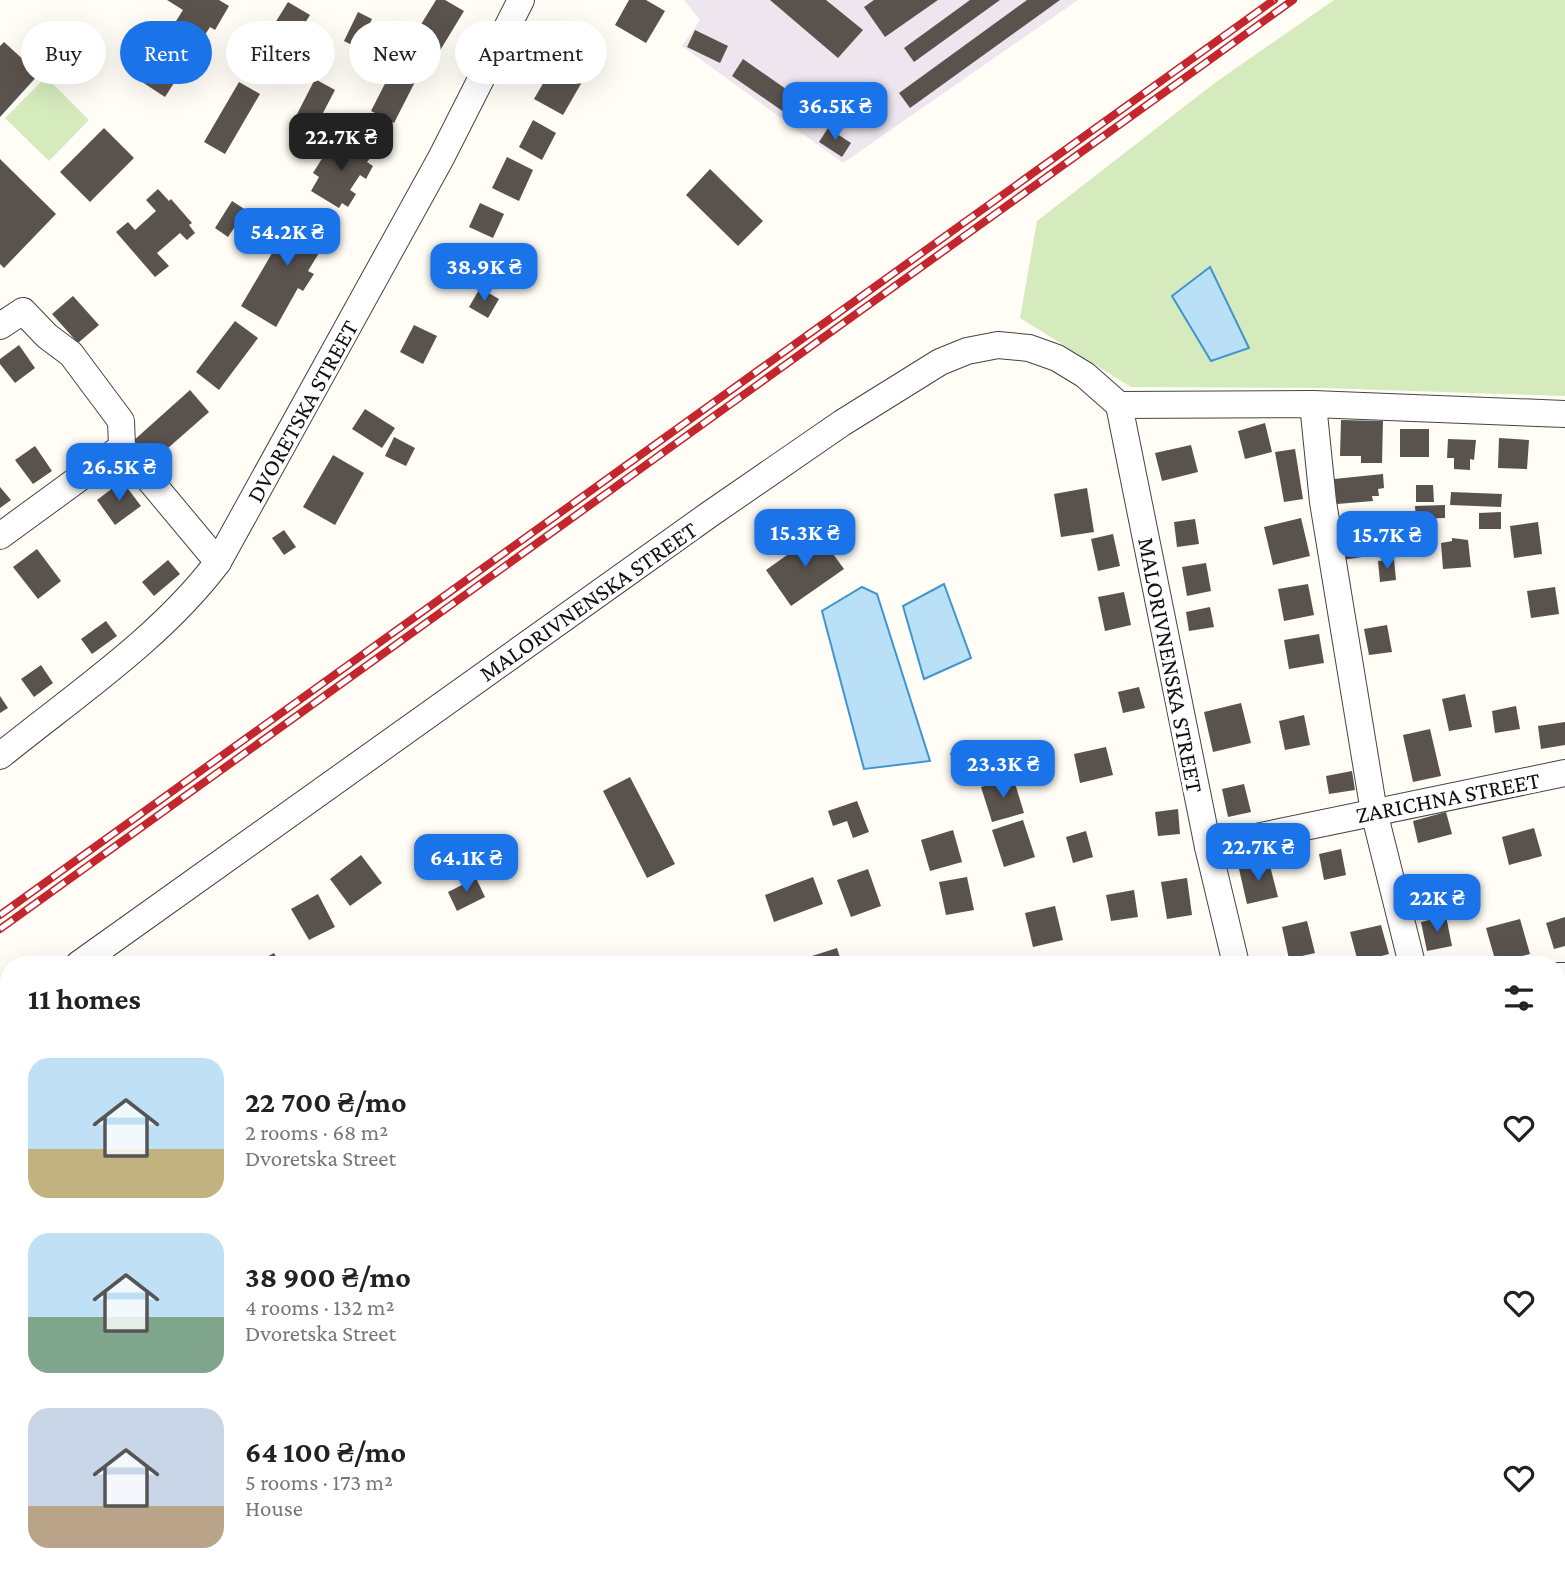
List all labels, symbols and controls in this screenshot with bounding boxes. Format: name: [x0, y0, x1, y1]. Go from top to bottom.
chip: Buy: [21, 21, 106, 84]
chip: Rent: [120, 21, 212, 84]
chip: Filters: [226, 21, 335, 84]
chip: New: [349, 21, 441, 84]
chip: Apartment: [455, 21, 607, 84]
pin: 36.5K ₴: [770, 82, 900, 142]
text: 36.5K ₴: [798, 92, 872, 118]
pin: 22.7K ₴: [276, 114, 406, 173]
text: 22.7K ₴: [305, 123, 377, 149]
pin: 54.2K ₴: [222, 208, 352, 268]
text: 54.2K ₴: [250, 218, 324, 244]
pin: 38.9K ₴: [419, 244, 549, 303]
text: 38.9K ₴: [446, 253, 522, 279]
street label: DVORETSKA STREET: [241, 315, 363, 507]
pin: 26.5K ₴: [54, 444, 184, 503]
text: 26.5K ₴: [82, 453, 156, 479]
pin: 15.3K ₴: [740, 510, 870, 569]
pin: 15.7K ₴: [1322, 512, 1452, 571]
street label: MALORIVNENSKA STREET: [474, 515, 702, 687]
text: 15.3K ₴: [770, 519, 840, 545]
text: 15.7K ₴: [1353, 521, 1421, 547]
street label: MALORIVNENSKA STREET: [1133, 535, 1209, 795]
pin: 23.3K ₴: [938, 740, 1068, 800]
text: 23.3K ₴: [967, 750, 1039, 776]
street label: ZARICHNA STREET: [1354, 766, 1542, 828]
pin: 22.7K ₴: [1193, 824, 1323, 883]
text: 22.7K ₴: [1222, 833, 1294, 859]
pin: 64.1K ₴: [401, 834, 531, 894]
text: 64.1K ₴: [430, 844, 502, 870]
pin: 22K ₴: [1388, 874, 1486, 934]
text: 22K ₴: [1409, 884, 1465, 910]
icon: filters: [1500, 979, 1538, 1017]
text: 11 homes: [28, 982, 141, 1015]
text: 22 700 ₴/mo: [245, 1085, 407, 1118]
icon: home: [84, 1086, 168, 1170]
icon: heart: [1500, 1109, 1538, 1147]
text: 2 rooms · 68 m²: [245, 1119, 388, 1145]
text: Dvoretska Street: [245, 1145, 396, 1171]
text: 38 900 ₴/mo: [245, 1260, 411, 1293]
icon: home: [84, 1261, 168, 1345]
icon: heart: [1500, 1284, 1538, 1322]
text: 4 rooms · 132 m²: [245, 1294, 394, 1320]
text: Dvoretska Street: [245, 1320, 396, 1346]
text: 64 100 ₴/mo: [245, 1435, 406, 1468]
icon: home: [84, 1436, 168, 1520]
icon: heart: [1500, 1459, 1538, 1497]
text: 5 rooms · 173 m²: [245, 1469, 393, 1495]
text: House: [245, 1495, 303, 1521]

